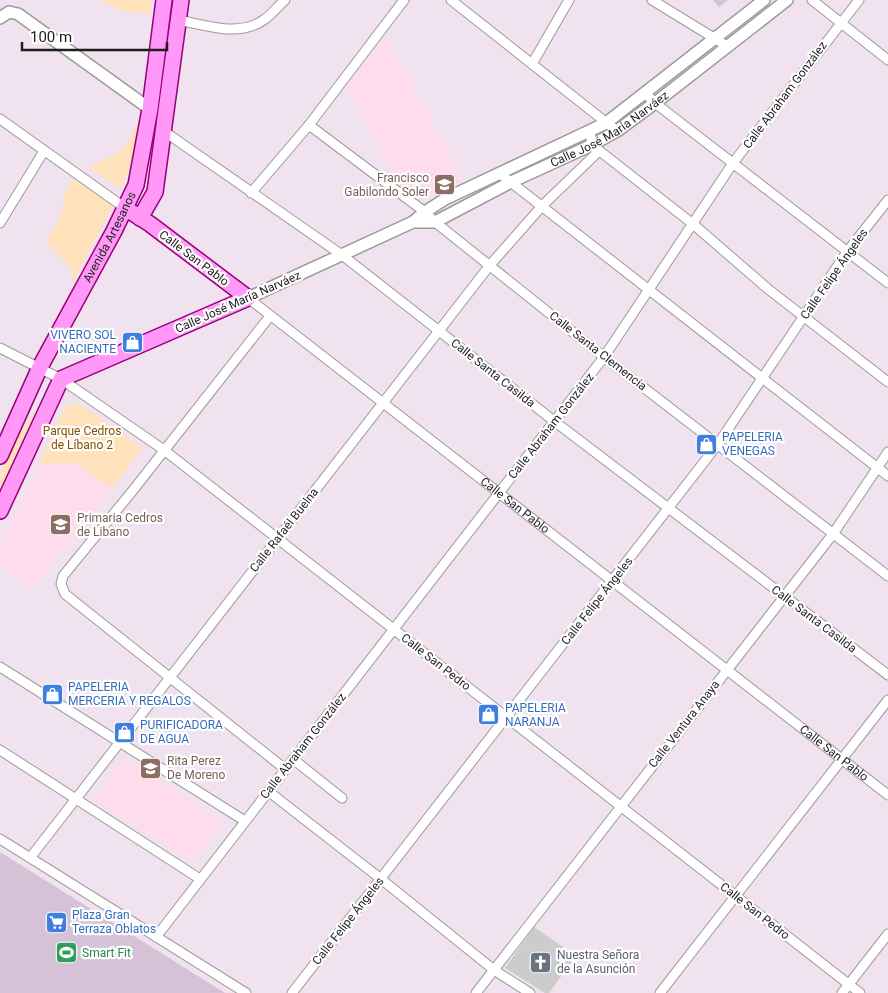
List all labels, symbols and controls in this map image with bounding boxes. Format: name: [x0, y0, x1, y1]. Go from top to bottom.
scale bar: [22, 20, 168, 52]
text: 100 m: [30, 28, 72, 46]
street label: Calle Abraham González: [740, 39, 830, 151]
street label: Calle José María Narváez: [548, 88, 671, 170]
place label: Francisco Gabilondo Soler: [344, 171, 429, 199]
school or university icon: Francisco Gabilondo Soler: [433, 173, 457, 197]
street label: Avenida Artesanos: [80, 189, 139, 285]
street label: Calle Felipe Ángeles: [797, 225, 871, 322]
street label: Calle San Pablo: [157, 227, 232, 289]
street label: Calle José María Narváez: [173, 268, 303, 336]
street label: Calle Santa Clemencia: [547, 309, 649, 393]
place label: VIVERO SOL NACIENTE: [50, 328, 117, 356]
shop icon: VIVERO SOL NACIENTE: [120, 330, 144, 354]
street label: Calle Santa Casilda: [448, 336, 538, 410]
street label: Calle Abraham González: [505, 370, 597, 482]
park label: Parque Cedros de Líbano 2: [43, 424, 121, 452]
place label: PAPELERIA VENEGAS: [722, 430, 783, 458]
shop icon: PAPELERIA VENEGAS: [694, 432, 718, 456]
street label: Calle San Pablo: [478, 474, 552, 537]
street label: Calle Rafaél Buelna: [247, 485, 321, 575]
place label: Primaria Cedros de Libano: [77, 511, 163, 539]
school or university icon: Primaria Cedros de Libano: [49, 513, 73, 537]
street label: Calle Felipe Ángeles: [558, 554, 636, 648]
street label: Calle Santa Casilda: [769, 582, 859, 656]
street label: Calle San Pedro: [399, 631, 474, 694]
street label: Calle Ventura Anaya: [646, 678, 722, 770]
place label: PAPELERIA MERCERIA Y REGALOS: [68, 680, 191, 708]
shop icon: PAPELERIA MERCERIA Y REGALOS: [40, 682, 64, 706]
street label: Calle Abraham González: [257, 690, 349, 802]
place label: PAPELERIA NARANJA: [505, 701, 566, 729]
shop icon: PAPELERIA NARANJA: [477, 703, 501, 727]
place label: PURIFICADORA DE AGUA: [140, 718, 223, 746]
shop icon: PURIFICADORA DE AGUA: [112, 720, 136, 744]
street label: Calle San Pablo: [797, 722, 871, 784]
place label: Rita Perez De Moreno: [167, 754, 225, 782]
school or university icon: Rita Perez De Moreno: [139, 756, 163, 780]
street label: Calle Felipe Ángeles: [309, 874, 387, 968]
street label: Calle San Pedro: [718, 880, 793, 943]
place label: Plaza Gran Terraza Oblatos: [72, 908, 156, 936]
supermarket icon: Plaza Gran Terraza Oblatos: [44, 910, 68, 934]
sports icon: Smart Fit: [54, 941, 78, 965]
place label: Smart Fit: [82, 946, 131, 960]
place label: Nuestra Señora de la Asunción: [557, 948, 639, 976]
church icon: Nuestra Señora de la Asunción: [529, 950, 553, 974]

